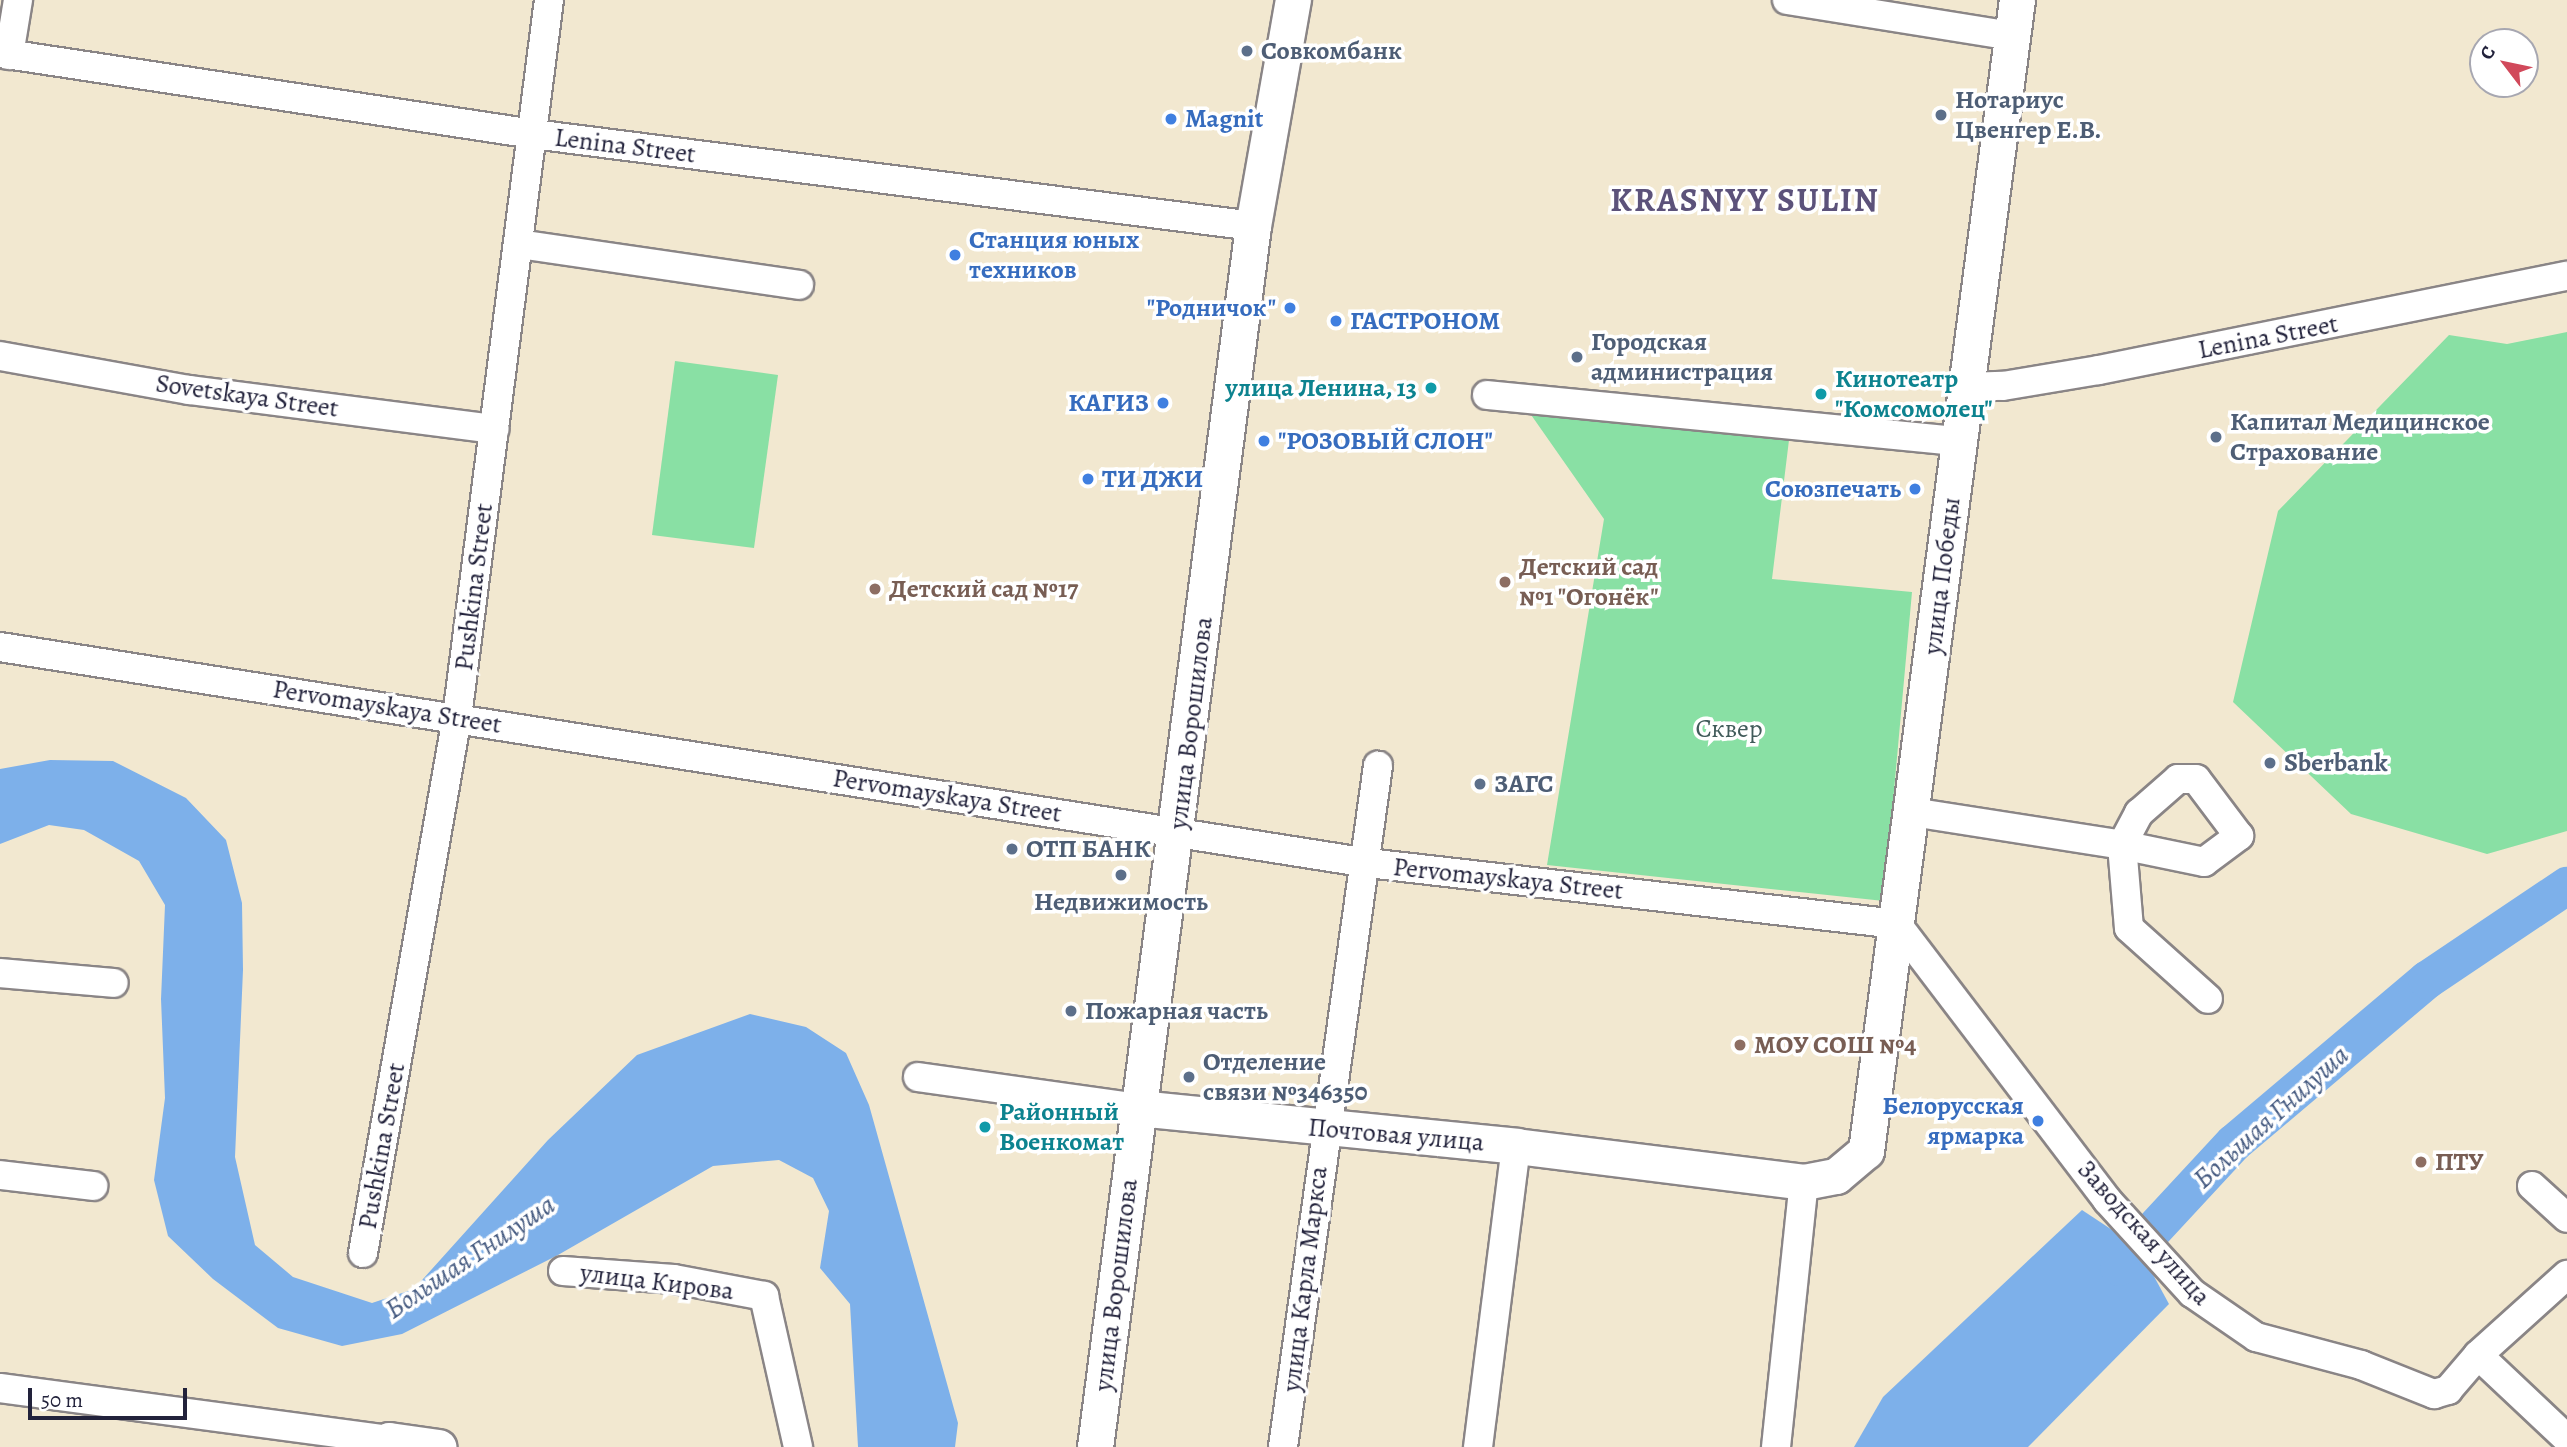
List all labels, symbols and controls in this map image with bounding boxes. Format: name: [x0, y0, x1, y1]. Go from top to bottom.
north arrow: [2469, 28, 2539, 98]
place label: Совкомбанк: [1261, 35, 1402, 67]
text: С: [2474, 41, 2502, 65]
marker: Совкомбанк: [1239, 43, 1255, 59]
place label: Нотариус Цвенгер Е.В.: [1955, 84, 2101, 146]
place label: Magnit: [1185, 103, 1263, 135]
marker: Нотариус Цвенгер Е.В.: [1933, 107, 1949, 123]
marker: Magnit: [1163, 111, 1179, 127]
street label: Lenina Street: [553, 122, 697, 170]
district label: KRASNYY SULIN: [1612, 180, 1878, 220]
place label: Станция юных техников: [969, 224, 1139, 286]
marker: Станция юных техников: [947, 247, 963, 263]
place label: "Родничок": [1147, 292, 1276, 324]
marker: "Родничок": [1282, 300, 1298, 316]
place label: ГАСТРОНОМ: [1350, 305, 1500, 337]
street label: Lenina Street: [2195, 308, 2341, 366]
marker: ГАСТРОНОМ: [1328, 313, 1344, 329]
place label: Городская администрация: [1591, 326, 1773, 388]
marker: Городская администрация: [1569, 349, 1585, 365]
place label: Кинотеатр "Комсомолец": [1835, 363, 1992, 424]
street label: Sovetskaya Street: [154, 368, 340, 424]
place label: улица Ленина, 13: [1225, 372, 1417, 404]
marker: улица Ленина, 13: [1423, 380, 1439, 396]
marker: Кинотеатр "Комсомолец": [1813, 386, 1829, 402]
place label: КАГИЗ: [1068, 387, 1149, 419]
marker: КАГИЗ: [1155, 395, 1171, 411]
place label: Капитал Медицинское Страхование: [2230, 406, 2490, 467]
place label: "РОЗОВЫЙ СЛОН": [1278, 425, 1493, 457]
marker: Капитал Медицинское Страхование: [2208, 429, 2224, 445]
marker: "РОЗОВЫЙ СЛОН": [1256, 433, 1272, 449]
place label: ТИ ДЖИ: [1102, 463, 1203, 495]
marker: ТИ ДЖИ: [1080, 471, 1096, 487]
place label: Союзпечать: [1765, 473, 1901, 505]
marker: Союзпечать: [1907, 481, 1923, 497]
street label: улица Победы: [1917, 496, 1967, 656]
street label: Pushkina Street: [448, 502, 500, 672]
place label: Детский сад №1 "Огонёк": [1519, 551, 1659, 612]
place label: Детский сад №17: [889, 573, 1078, 605]
marker: Детский сад №1 "Огонёк": [1497, 574, 1513, 590]
marker: Детский сад №17: [867, 581, 883, 597]
street label: улица Ворошилова: [1162, 615, 1220, 831]
street label: Pervomayskaya Street: [271, 674, 503, 740]
park label: Сквер: [1695, 713, 1763, 745]
place label: Sberbank: [2284, 747, 2388, 779]
marker: Sberbank: [2262, 755, 2278, 771]
street label: Pervomayskaya Street: [831, 763, 1063, 829]
place label: ЗАГС: [1494, 768, 1554, 800]
marker: ЗАГС: [1472, 776, 1488, 792]
place label: ОТП БАНК: [1026, 833, 1151, 865]
marker: ОТП БАНК: [1004, 841, 1020, 857]
street label: Pervomayskaya Street: [1392, 851, 1624, 907]
marker: Недвижимость: [1113, 867, 1129, 883]
place label: Недвижимость: [1034, 886, 1208, 918]
place label: Пожарная часть: [1085, 995, 1268, 1027]
marker: Пожарная часть: [1063, 1003, 1079, 1019]
place label: МОУ СОШ №4: [1754, 1029, 1917, 1061]
marker: МОУ СОШ №4: [1732, 1037, 1748, 1053]
water label: Большая Гнилуша: [2186, 1038, 2356, 1196]
place label: Отделение связи №346350: [1203, 1046, 1368, 1108]
street label: Pushkina Street: [352, 1060, 412, 1232]
marker: Отделение связи №346350: [1181, 1069, 1197, 1085]
place label: Белорусская ярмарка: [1882, 1090, 2024, 1152]
place label: Районный Военкомат: [999, 1096, 1124, 1158]
street label: Почтовая улица: [1307, 1112, 1485, 1158]
marker: Белорусская ярмарка: [2030, 1113, 2046, 1129]
marker: Районный Военкомат: [977, 1119, 993, 1135]
place label: ПТУ: [2435, 1146, 2484, 1178]
street label: Заводская улица: [2071, 1154, 2217, 1312]
marker: ПТУ: [2413, 1154, 2429, 1170]
street label: улица Карла Маркса: [1276, 1164, 1334, 1394]
street label: улица Ворошилова: [1087, 1177, 1145, 1393]
water label: Большая Гнилуша: [379, 1188, 561, 1326]
street label: улица Кирова: [578, 1257, 736, 1307]
scale bar: [32, 1374, 191, 1418]
text: 50 m: [41, 1386, 83, 1414]

